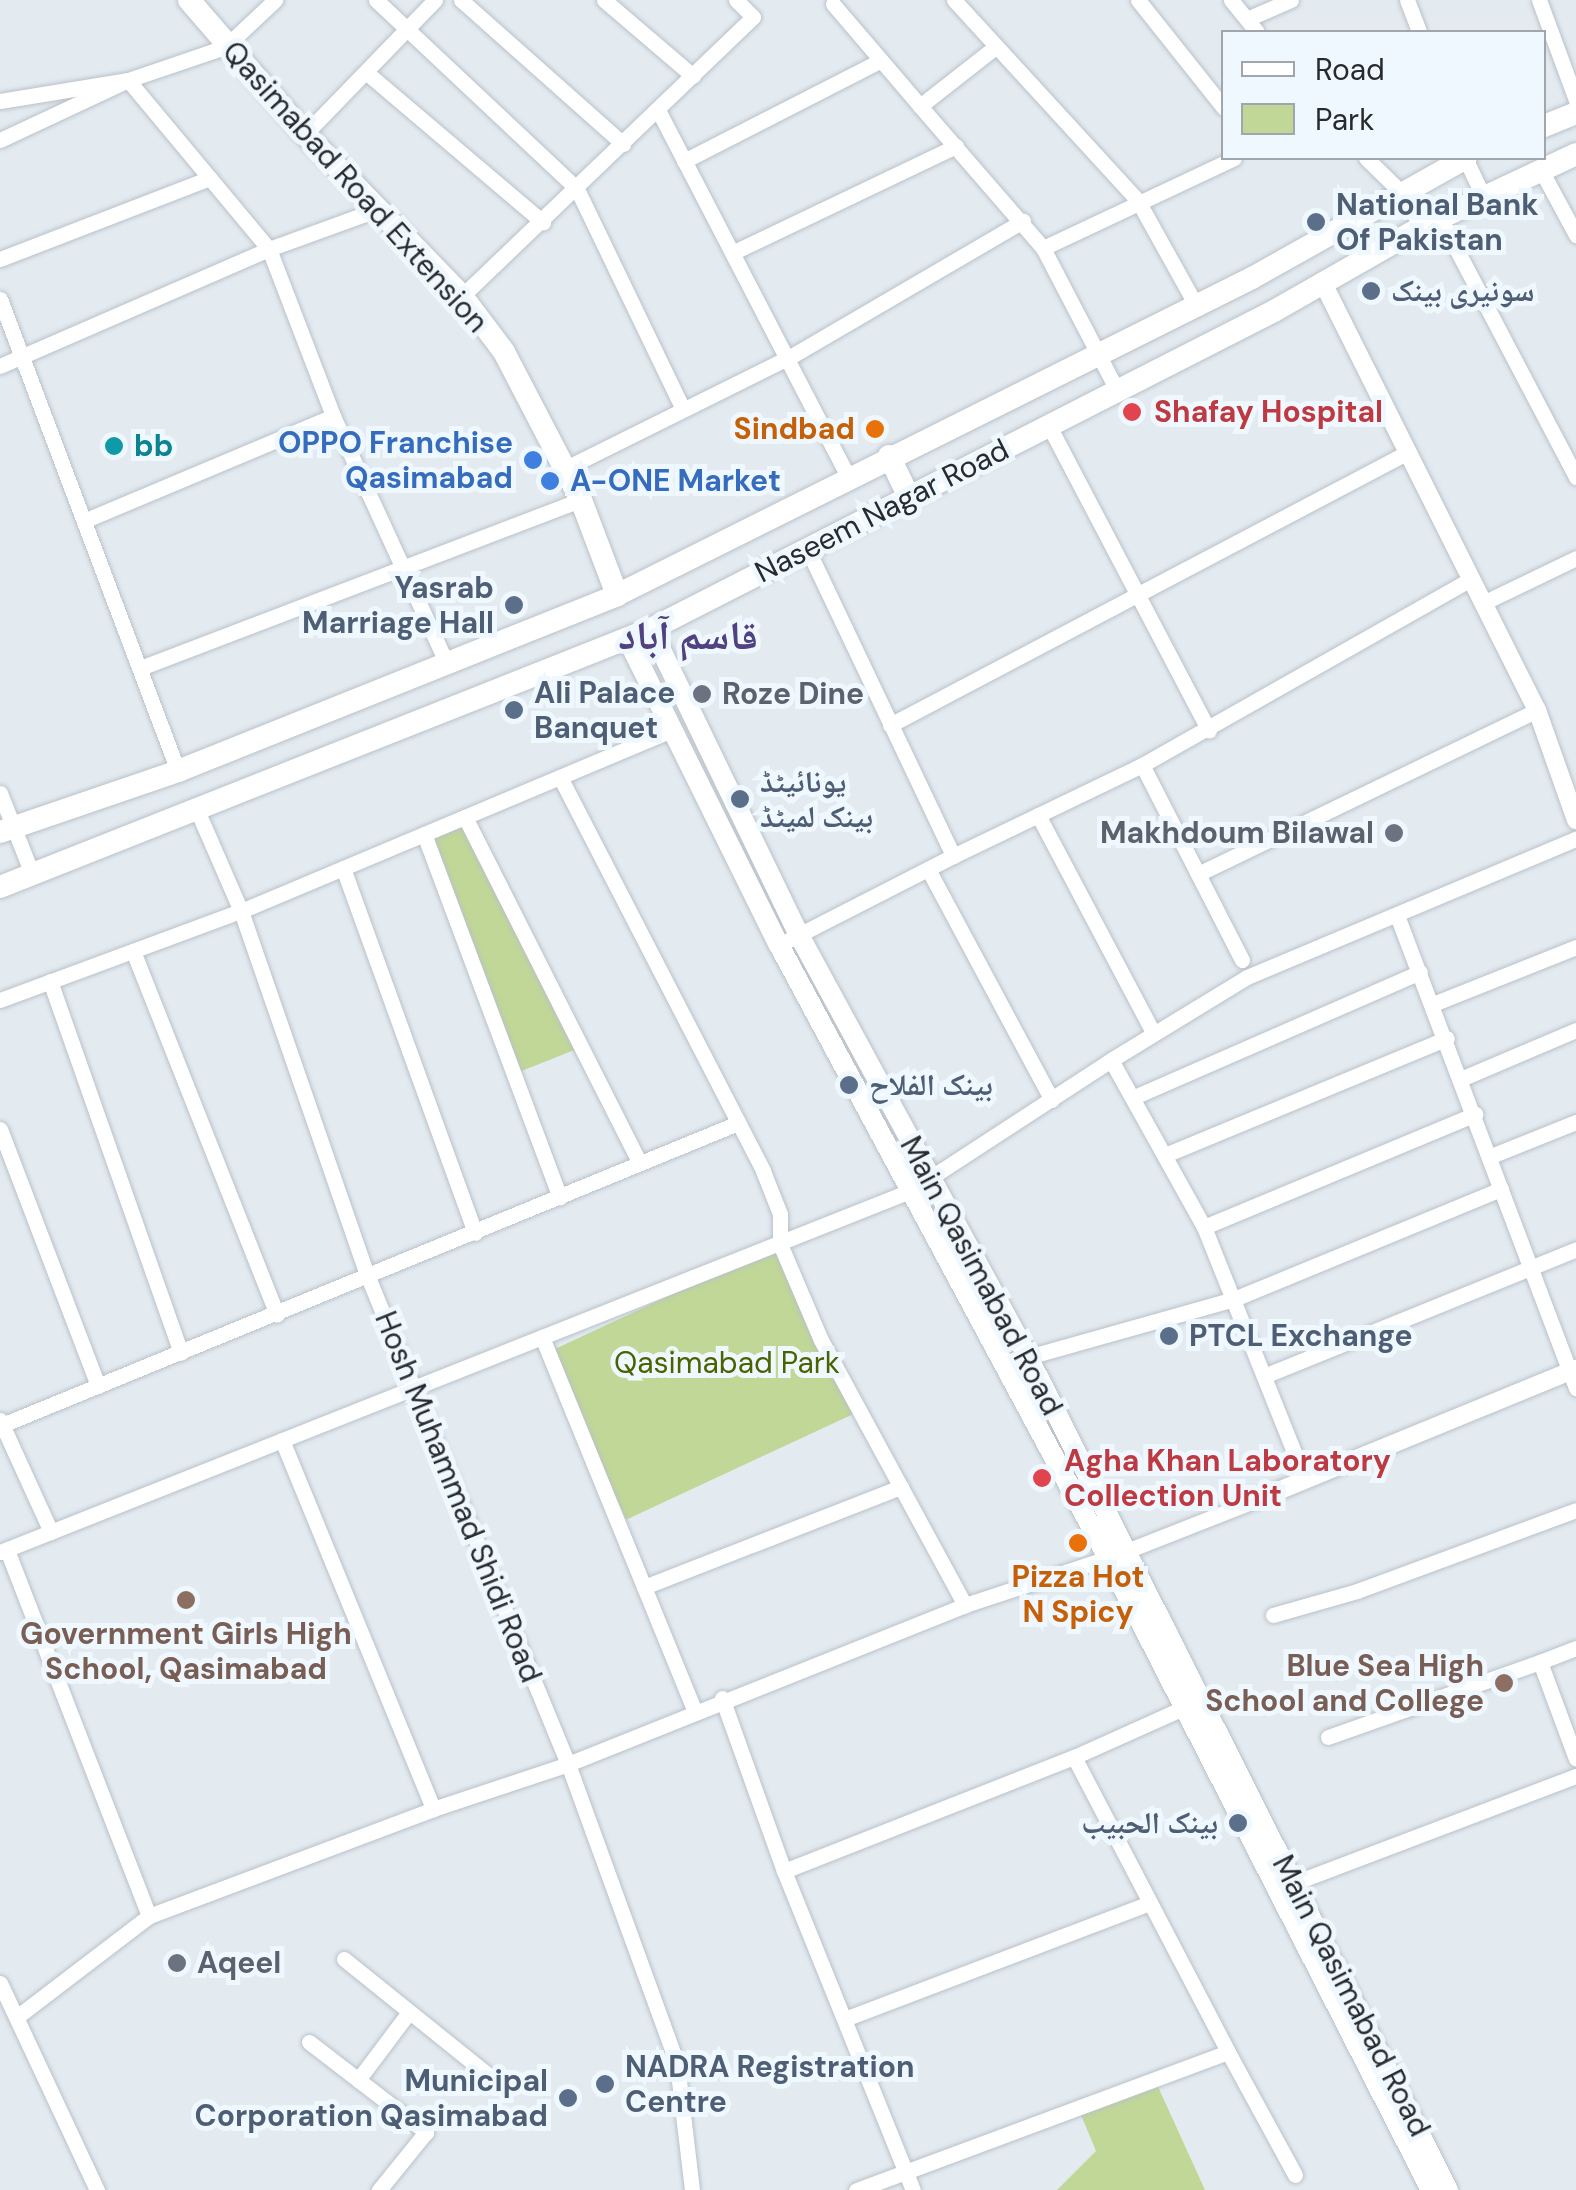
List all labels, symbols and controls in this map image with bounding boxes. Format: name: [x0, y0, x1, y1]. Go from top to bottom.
legend: [1221, 30, 1546, 160]
street label: Qasimabad Road Extension: [215, 34, 495, 340]
text: Road: [1315, 50, 1385, 89]
text: Park: [1315, 100, 1374, 139]
place label: National Bank Of Pakistan: [1336, 187, 1539, 258]
marker: National Bank Of Pakistan: [1305, 211, 1327, 233]
place label: سونیری بینک: [1391, 273, 1535, 309]
marker: سونیری بینک: [1360, 280, 1382, 302]
place label: Shafay Hospital: [1154, 394, 1383, 430]
marker: Shafay Hospital: [1119, 399, 1145, 425]
place label: Sindbad: [734, 411, 855, 447]
marker: Sindbad: [864, 418, 886, 440]
place label: OPPO Franchise Qasimabad: [278, 425, 513, 496]
place label: bb: [134, 428, 173, 464]
street label: Naseem Nagar Road: [749, 431, 1015, 591]
marker: bb: [103, 435, 125, 457]
marker: OPPO Franchise Qasimabad: [522, 449, 544, 471]
place label: A-ONE Market: [570, 463, 781, 499]
marker: A-ONE Market: [539, 470, 561, 492]
place label: Yasrab Marriage Hall: [302, 570, 494, 640]
marker: Yasrab Marriage Hall: [503, 594, 525, 616]
district label: قاسم آباد: [618, 611, 758, 659]
place label: Ali Palace Banquet: [534, 675, 675, 746]
place label: Roze Dine: [722, 676, 864, 712]
marker: Roze Dine: [691, 683, 713, 705]
marker: Ali Palace Banquet: [503, 699, 525, 721]
place label: یونائیٹڈ بینک لمیٹڈ: [760, 764, 873, 834]
marker: یونائیٹڈ بینک لمیٹڈ: [729, 788, 751, 810]
place label: Makhdoum Bilawal: [1100, 815, 1374, 851]
marker: Makhdoum Bilawal: [1383, 822, 1405, 844]
place label: بینک الفلاح: [869, 1067, 993, 1103]
marker: بینک الفلاح: [838, 1074, 860, 1096]
street label: Main Qasimabad Road: [892, 1130, 1070, 1422]
street label: Hosh Muhammad Shidi Road: [367, 1306, 549, 1688]
place label: PTCL Exchange: [1189, 1318, 1413, 1354]
marker: PTCL Exchange: [1158, 1325, 1180, 1347]
park label: Qasimabad Park: [614, 1345, 840, 1381]
place label: Agha Khan Laboratory Collection Unit: [1064, 1443, 1391, 1514]
marker: Agha Khan Laboratory Collection Unit: [1029, 1465, 1055, 1491]
marker: Pizza Hot N Spicy: [1067, 1532, 1089, 1554]
place label: Pizza Hot N Spicy: [1012, 1559, 1144, 1630]
marker: Government Girls High School, Qasimabad: [175, 1589, 197, 1611]
place label: Government Girls High School, Qasimabad: [20, 1616, 352, 1686]
place label: Blue Sea High School and College: [1205, 1648, 1484, 1718]
marker: Blue Sea High School and College: [1493, 1672, 1515, 1694]
place label: بينک الحبيب: [1081, 1805, 1218, 1841]
marker: بينک الحبيب: [1227, 1812, 1249, 1834]
street label: Main Qasimabad Road: [1264, 1849, 1438, 2143]
place label: Aqeel: [197, 1945, 281, 1981]
marker: Aqeel: [166, 1952, 188, 1974]
place label: NADRA Registration Centre: [625, 2049, 915, 2120]
place label: Municipal Corporation Qasimabad: [195, 2063, 548, 2134]
marker: NADRA Registration Centre: [594, 2073, 616, 2095]
marker: Municipal Corporation Qasimabad: [557, 2087, 579, 2109]

